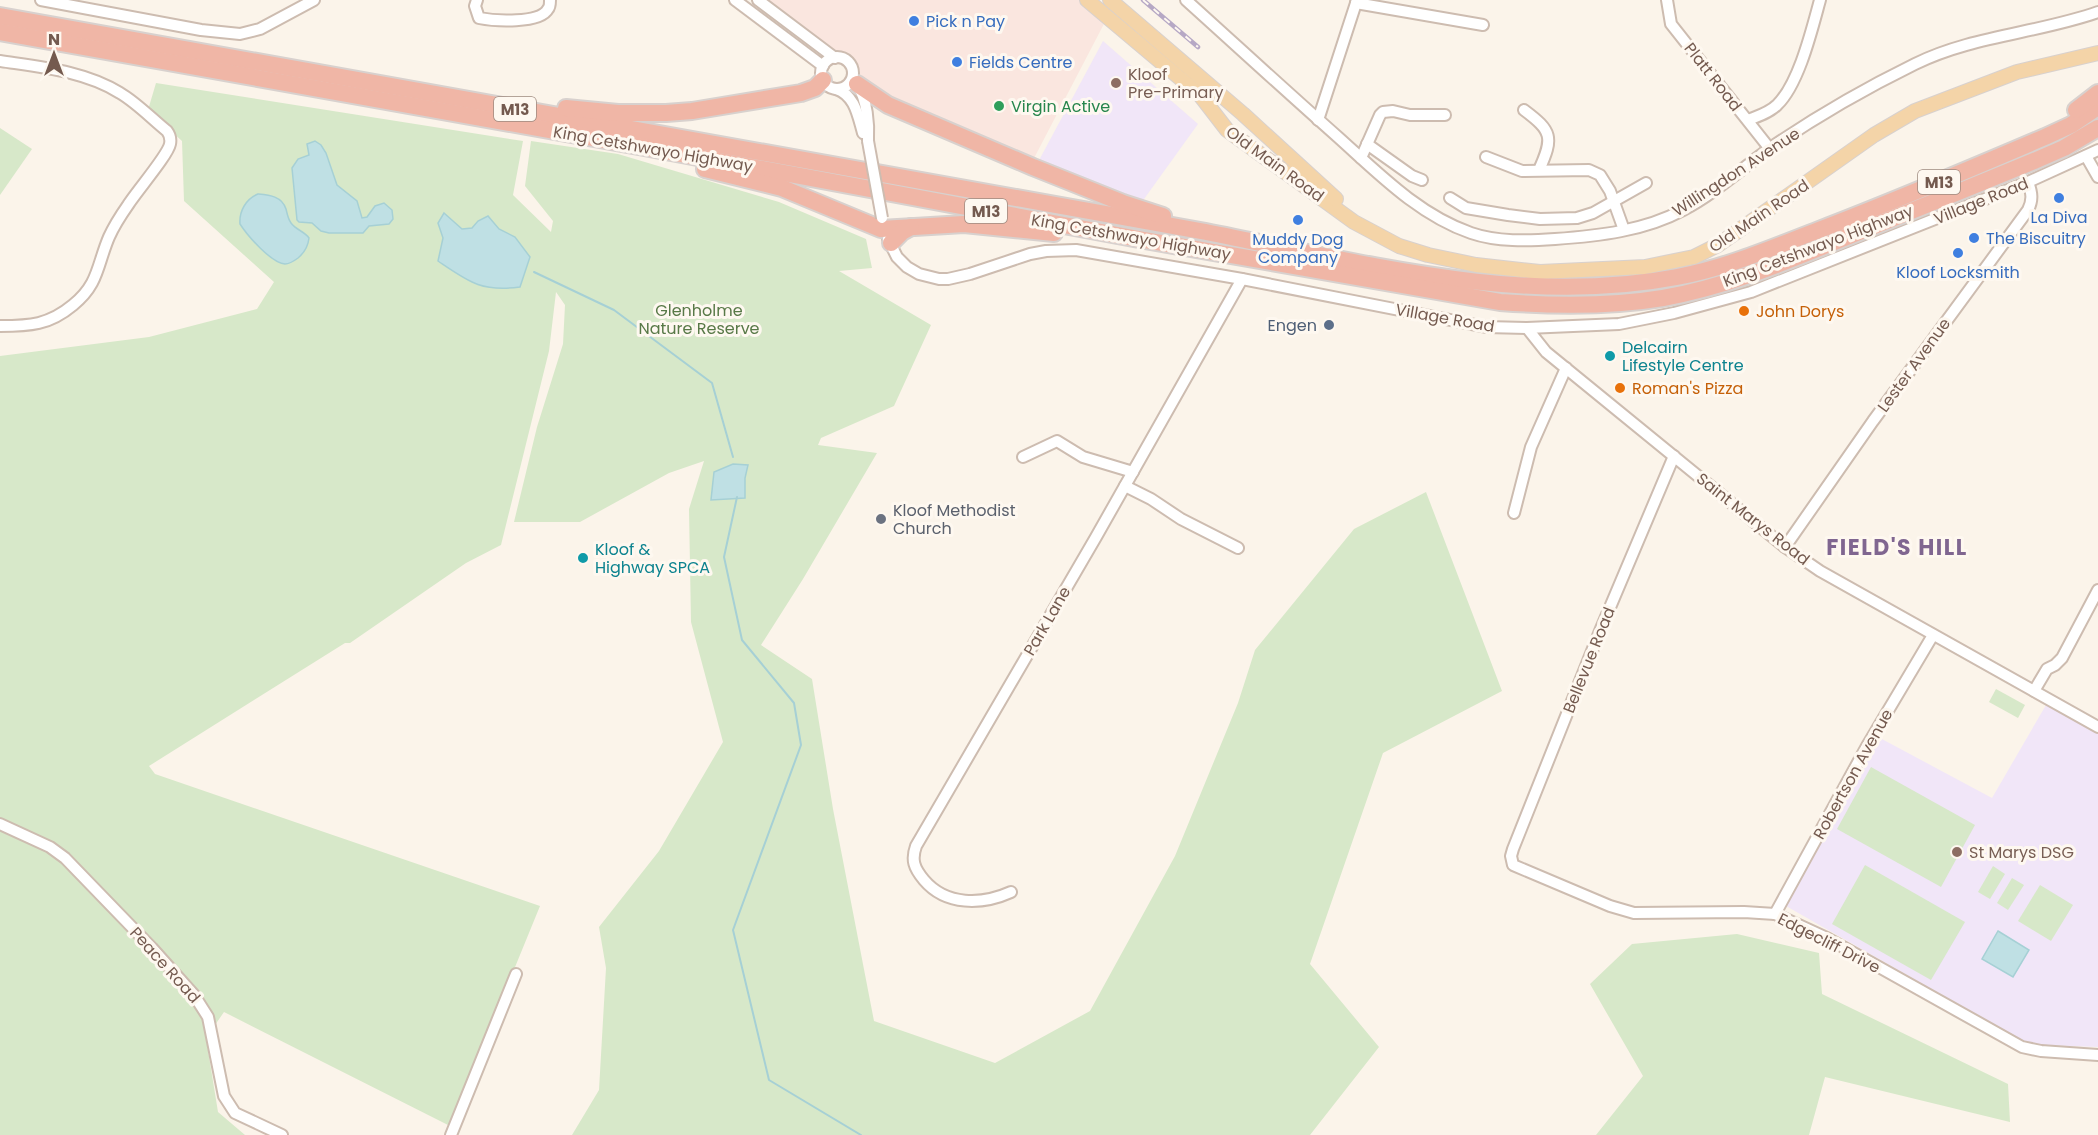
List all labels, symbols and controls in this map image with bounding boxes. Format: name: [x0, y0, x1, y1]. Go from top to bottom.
place label: Pick n Pay: [926, 10, 1005, 33]
marker: Pick n Pay: [907, 14, 921, 28]
north arrow: [24, 24, 84, 84]
text: N: [48, 28, 60, 51]
street label: Platt Road: [1679, 38, 1747, 116]
place label: Fields Centre: [969, 51, 1073, 74]
marker: Fields Centre: [950, 55, 964, 69]
place label: Kloof Pre-Primary: [1128, 63, 1223, 104]
marker: Kloof Pre-Primary: [1109, 76, 1123, 90]
place label: Virgin Active: [1011, 95, 1110, 118]
road number: M13: [494, 97, 536, 121]
marker: Virgin Active: [992, 99, 1006, 113]
street label: King Cetshwayo Highway: [552, 120, 754, 178]
street label: Old Main Road: [1221, 121, 1329, 207]
street label: Willingdon Avenue: [1668, 122, 1804, 222]
road number: M13: [1918, 170, 1960, 194]
street label: Village Road: [1930, 172, 2032, 230]
street label: Old Main Road: [1704, 174, 1814, 258]
marker: La Diva: [2052, 191, 2066, 205]
road number: M13: [965, 199, 1007, 223]
street label: King Cetshwayo Highway: [1720, 199, 1916, 293]
place label: La Diva: [2030, 206, 2088, 229]
street label: King Cetshwayo Highway: [1030, 208, 1232, 266]
marker: Muddy Dog Company: [1291, 213, 1305, 227]
place label: The Biscuitry: [1986, 227, 2086, 250]
place label: Muddy Dog Company: [1252, 228, 1344, 269]
marker: The Biscuitry: [1967, 231, 1981, 245]
marker: Kloof Locksmith: [1951, 246, 1965, 260]
place label: Kloof Locksmith: [1896, 261, 2020, 284]
street label: Village Road: [1394, 298, 1496, 338]
park label: Glenholme Nature Reserve: [638, 299, 760, 340]
place label: John Dorys: [1756, 300, 1844, 323]
marker: John Dorys: [1737, 304, 1751, 318]
street label: Lester Avenue: [1872, 313, 1956, 417]
place label: Engen: [1268, 314, 1317, 337]
marker: Engen: [1322, 318, 1336, 332]
place label: Delcairn Lifestyle Centre: [1622, 336, 1744, 377]
marker: Delcairn Lifestyle Centre: [1603, 349, 1617, 363]
place label: Roman's Pizza: [1632, 377, 1743, 400]
marker: Roman's Pizza: [1613, 381, 1627, 395]
street label: Saint Marys Road: [1691, 467, 1815, 571]
place label: Kloof Methodist Church: [893, 499, 1016, 540]
marker: Kloof Methodist Church: [874, 512, 888, 526]
district label: FIELD'S HILL: [1826, 532, 1968, 563]
place label: Kloof & Highway SPCA: [595, 538, 710, 579]
marker: Kloof & Highway SPCA: [576, 551, 590, 565]
street label: Park Lane: [1018, 582, 1076, 660]
street label: Bellevue Road: [1557, 604, 1621, 716]
street label: Robertson Avenue: [1808, 705, 1898, 843]
place label: St Marys DSG: [1969, 841, 2074, 864]
marker: St Marys DSG: [1950, 845, 1964, 859]
street label: Edgecliff Drive: [1774, 907, 1884, 979]
street label: Peace Road: [124, 922, 206, 1008]

